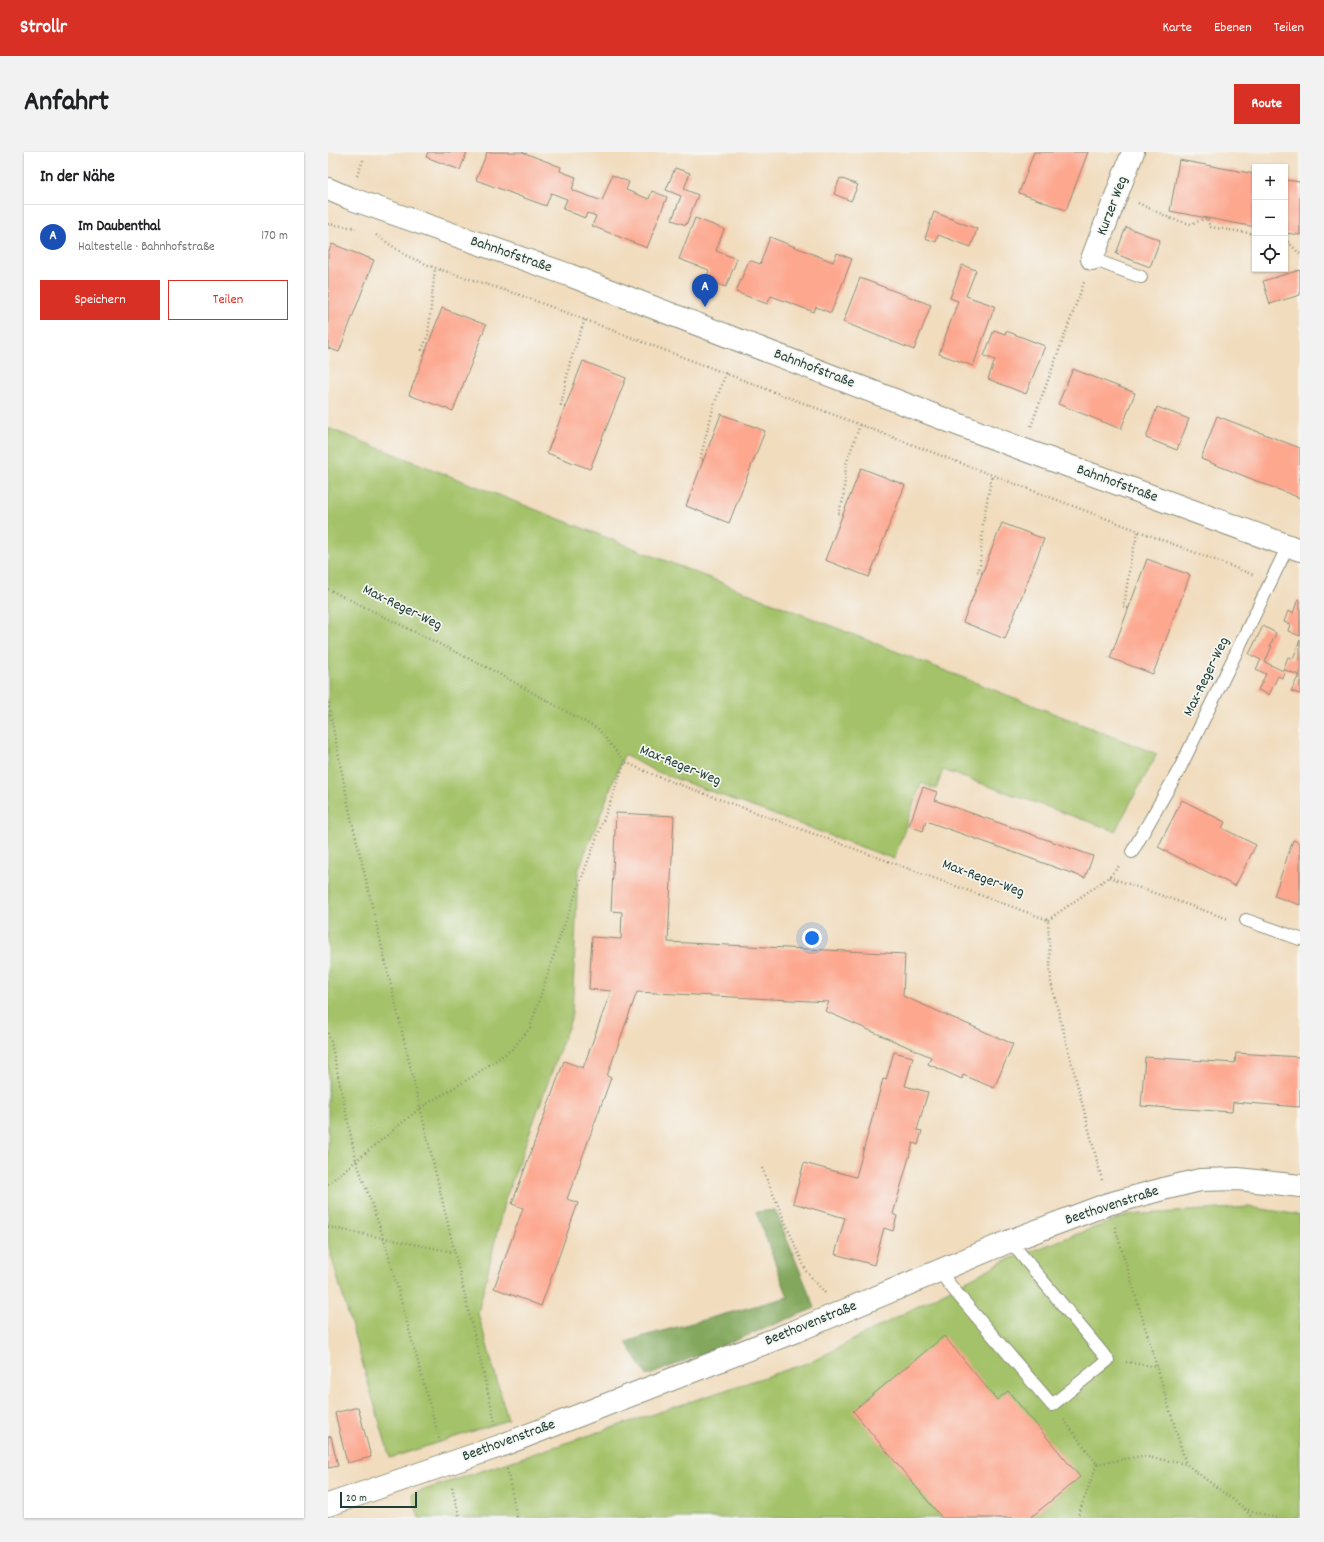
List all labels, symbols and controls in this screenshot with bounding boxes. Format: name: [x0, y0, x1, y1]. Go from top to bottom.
text: Strollr: [20, 15, 67, 42]
text: Karte: [1162, 18, 1192, 38]
text: Ebenen: [1214, 18, 1252, 38]
text: Teilen: [1274, 18, 1304, 38]
text: Anfahrt: [24, 84, 109, 124]
button: Route: [1234, 84, 1300, 124]
map controls: [1252, 164, 1288, 272]
button: +: [1252, 164, 1288, 200]
text: In der Nähe: [40, 166, 115, 190]
street label: Kurzer Weg: [1092, 173, 1134, 239]
button: −: [1252, 200, 1288, 236]
text: Im Daubenthal: [78, 216, 161, 238]
text: A: [49, 227, 57, 246]
text: 170 m: [261, 227, 288, 246]
street label: Bahnhofstraße: [467, 231, 555, 279]
button: locate: [1252, 236, 1288, 272]
text: Haltestelle · Bahnhofstraße: [78, 238, 215, 257]
pin: A: [692, 274, 718, 307]
button: Speichern: [40, 280, 160, 320]
button: Teilen: [168, 280, 288, 320]
street label: Bahnhofstraße: [770, 344, 858, 395]
street label: Bahnhofstraße: [1073, 459, 1161, 509]
street label: Max-Reger-Weg: [358, 579, 446, 637]
street label: Max-Reger-Weg: [1178, 633, 1236, 721]
street label: Max-Reger-Weg: [636, 740, 724, 792]
street label: Max-Reger-Weg: [939, 854, 1027, 904]
your location: [802, 928, 822, 948]
street label: Beethovenstraße: [1062, 1180, 1162, 1232]
street label: Beethovenstraße: [762, 1295, 861, 1352]
street label: Beethovenstraße: [459, 1414, 559, 1468]
scale bar: [340, 1490, 417, 1509]
text: 20 m: [346, 1491, 367, 1507]

